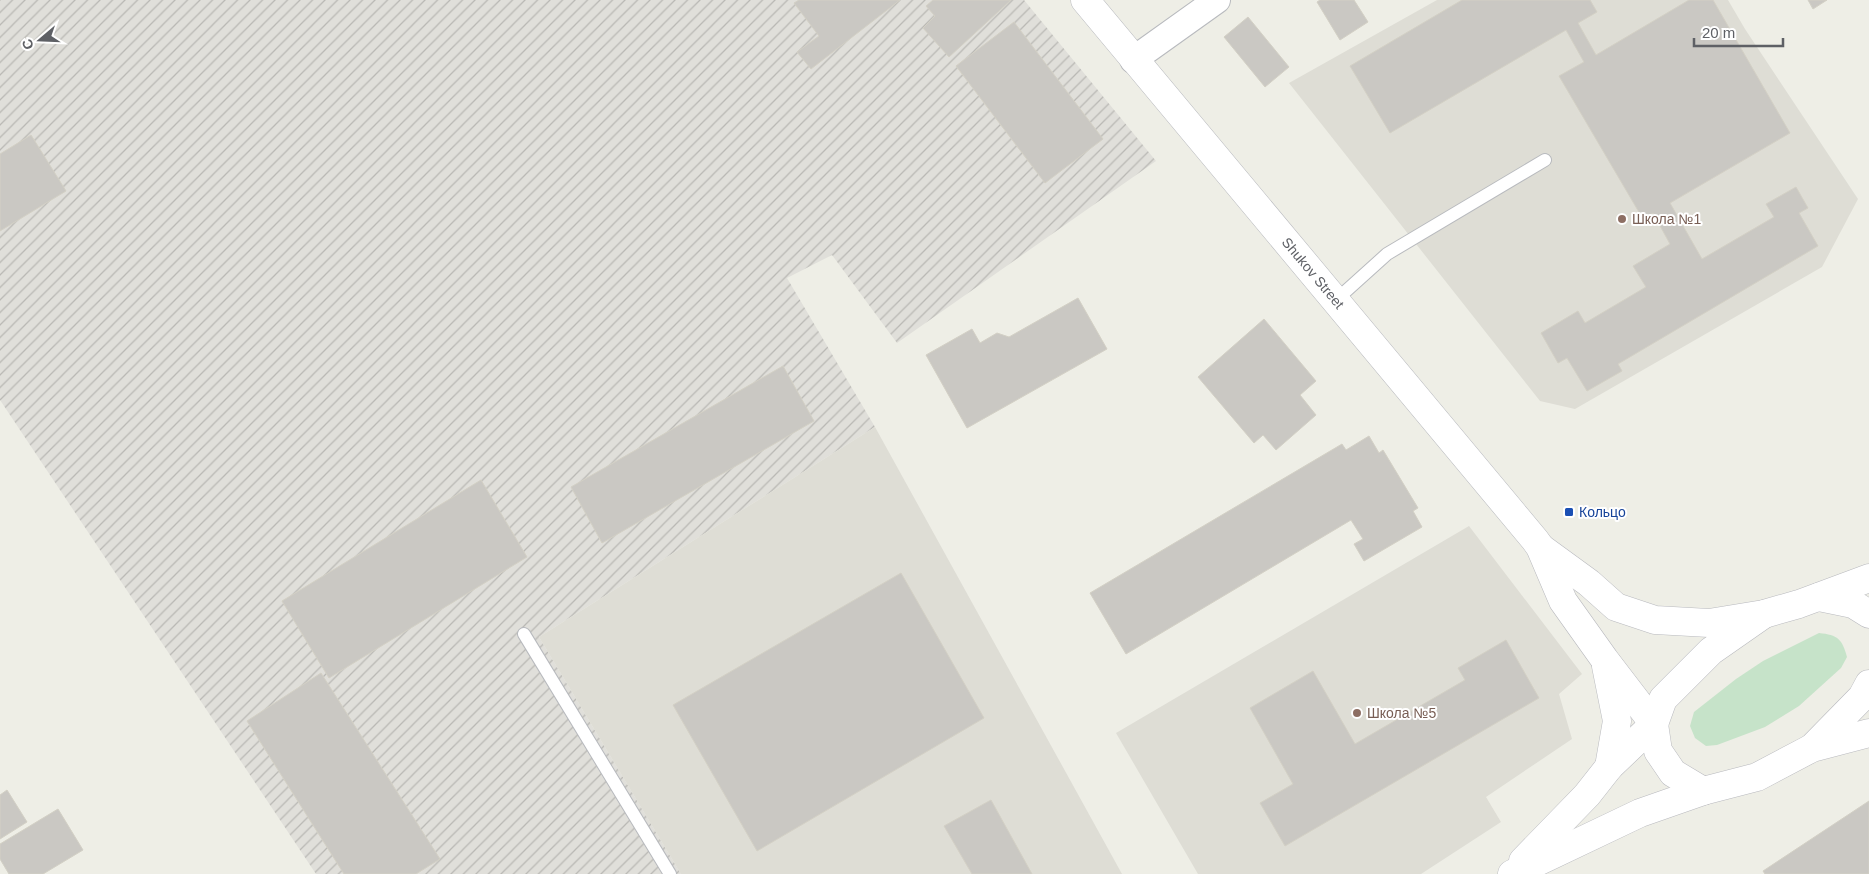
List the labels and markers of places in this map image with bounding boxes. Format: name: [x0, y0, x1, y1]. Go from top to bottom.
place label: Школа №1: [1632, 211, 1701, 227]
marker: Школа №1: [1616, 213, 1628, 225]
place label: Кольцо: [1579, 504, 1626, 520]
marker: Кольцо: [1563, 506, 1575, 518]
place label: Школа №5: [1367, 705, 1436, 721]
marker: Школа №5: [1351, 707, 1363, 719]

